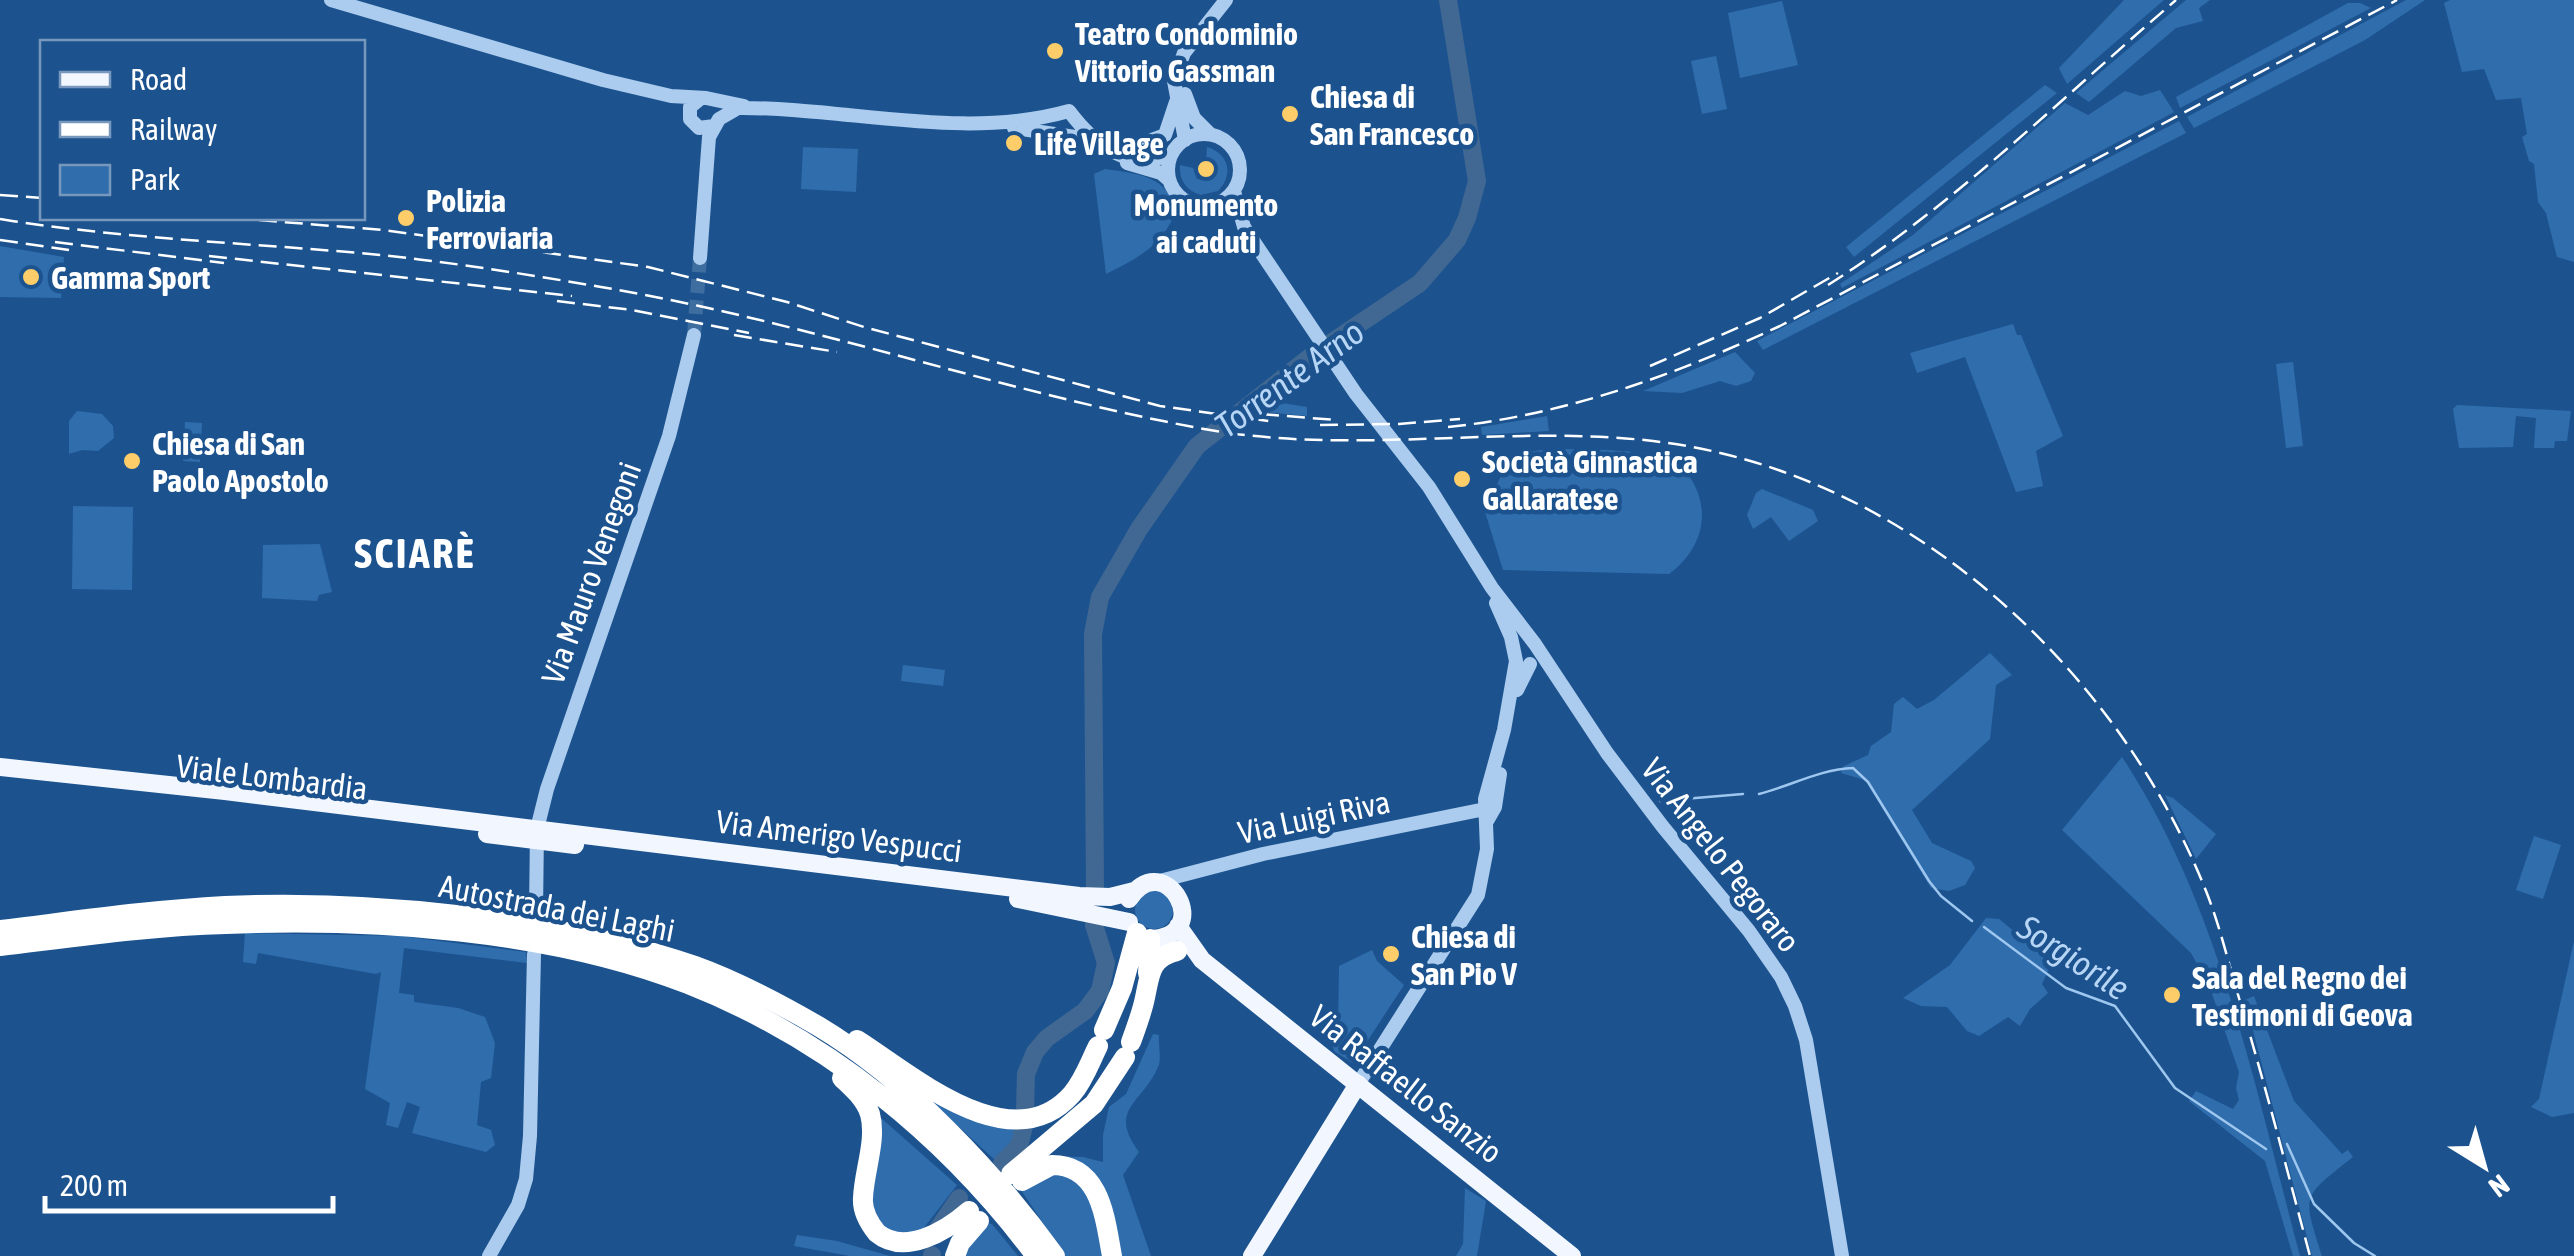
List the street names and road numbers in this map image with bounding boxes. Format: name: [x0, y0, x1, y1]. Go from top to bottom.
street label: Via Mauro Venegoni: [534, 457, 648, 689]
street label: Viale Lombardia: [174, 747, 370, 807]
street label: Via Angelo Pegoraro: [1634, 751, 1808, 959]
street label: Via Luigi Riva: [1235, 783, 1393, 851]
street label: Via Amerigo Vespucci: [714, 803, 964, 869]
street label: Autostrada dei Laghi: [436, 867, 678, 949]
street label: Via Raffaello Sanzio: [1303, 997, 1509, 1171]

